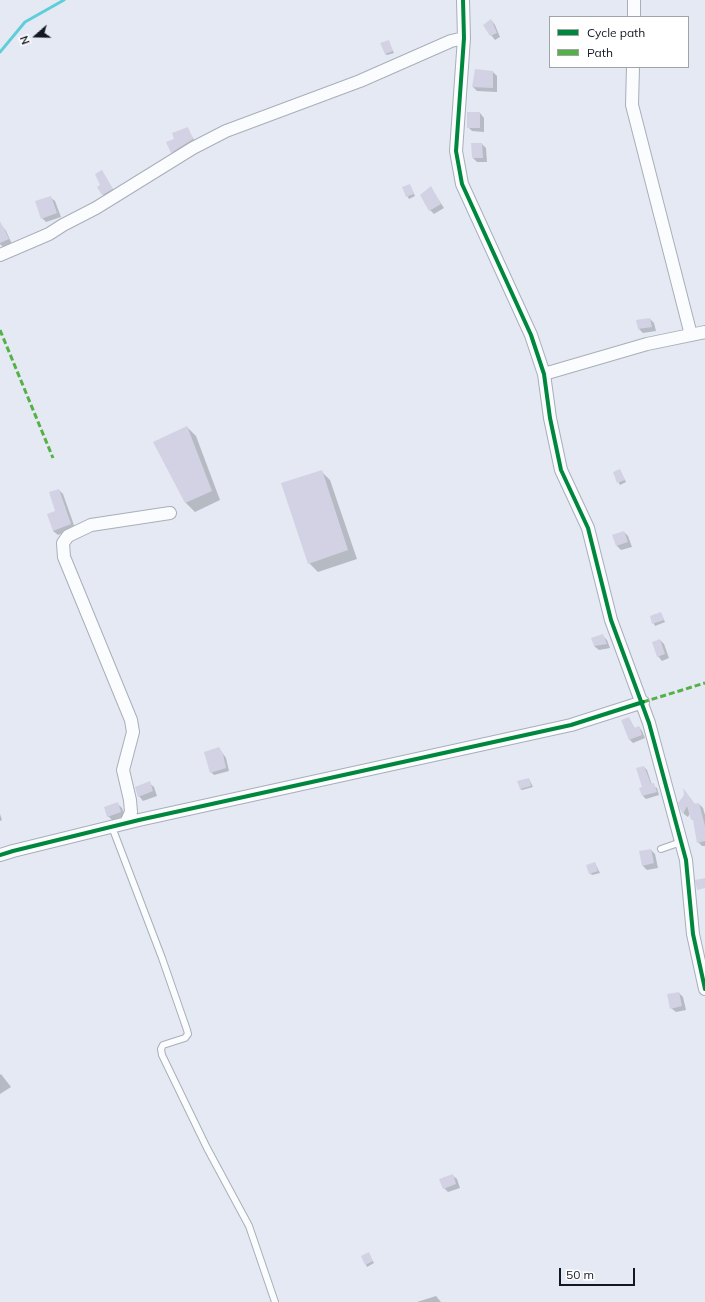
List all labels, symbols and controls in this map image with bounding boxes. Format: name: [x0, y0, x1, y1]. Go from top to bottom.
north arrow: [16, 16, 56, 56]
legend: [549, 16, 689, 68]
text: Cycle path: [587, 25, 645, 40]
text: N: [17, 34, 33, 46]
text: Path: [587, 45, 613, 60]
scale bar: [561, 1260, 637, 1286]
text: 50 m: [566, 1267, 594, 1282]

